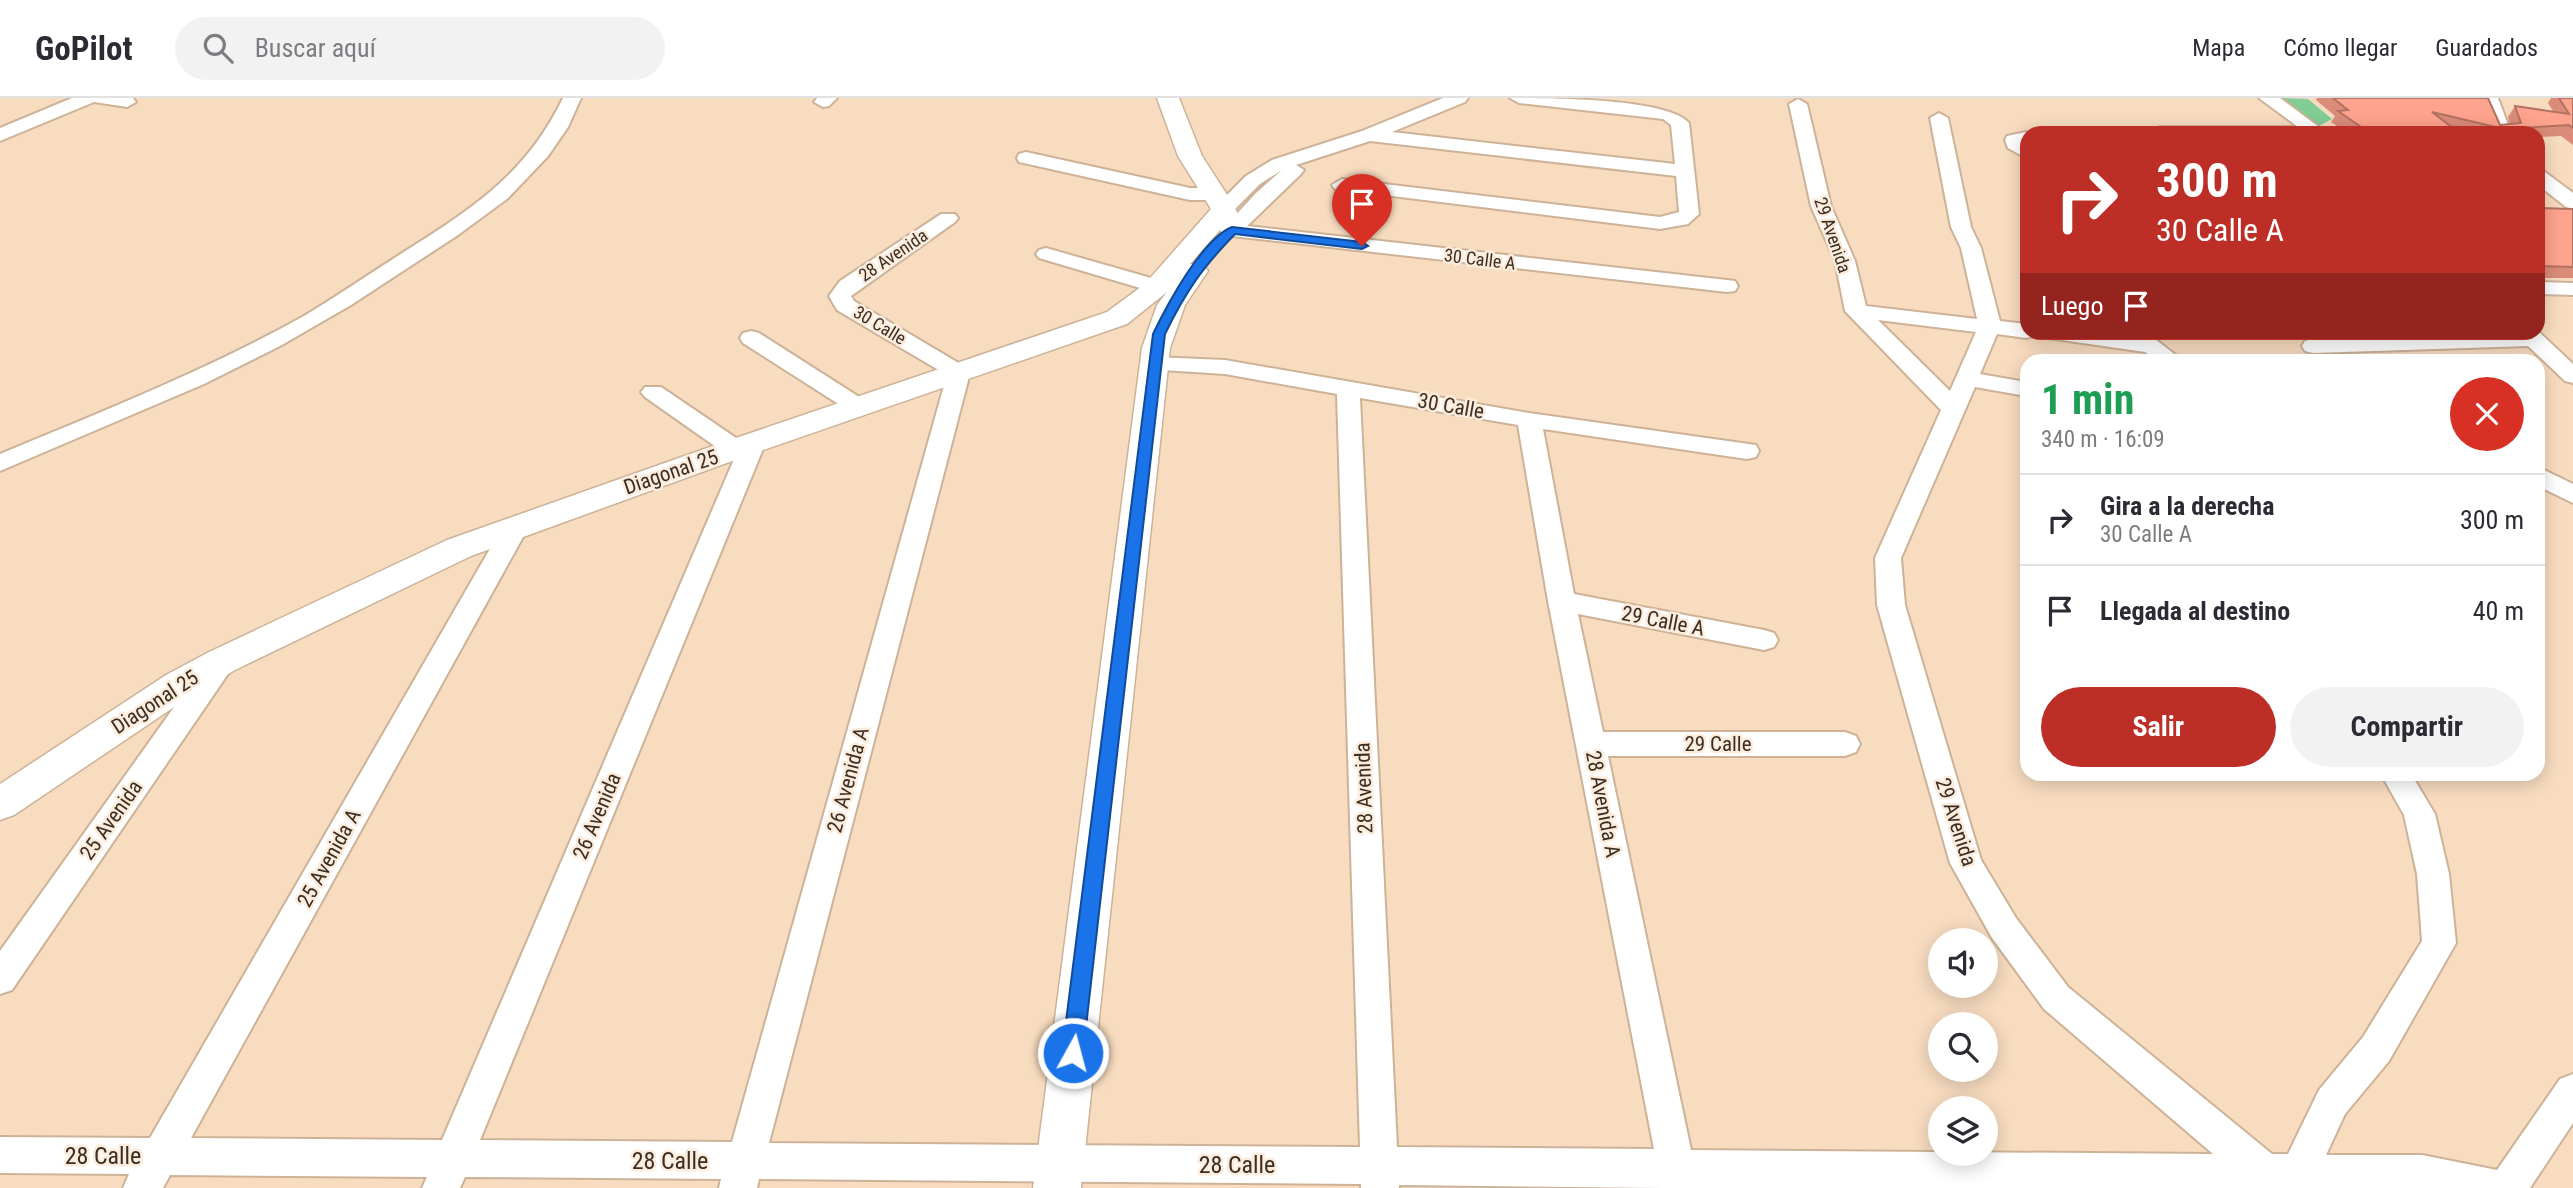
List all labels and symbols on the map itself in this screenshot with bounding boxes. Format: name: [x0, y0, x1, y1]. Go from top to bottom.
pin: [1332, 174, 1392, 246]
street label: 29 Avenida: [1810, 195, 1856, 275]
street label: 28 Avenida: [855, 224, 931, 286]
street label: 30 Calle A: [1443, 244, 1518, 274]
street label: 30 Calle: [850, 301, 910, 349]
street label: 30 Calle: [1416, 388, 1486, 424]
street label: Diagonal 25: [621, 445, 721, 499]
street label: 29 Calle A: [1620, 601, 1706, 641]
street label: Diagonal 25: [107, 665, 203, 739]
street label: 26 Avenida A: [822, 725, 874, 835]
street label: 29 Calle: [1685, 732, 1752, 756]
street label: 28 Avenida: [1350, 742, 1378, 834]
street label: 28 Avenida A: [1581, 749, 1625, 859]
street label: 26 Avenida: [568, 769, 626, 863]
street label: 29 Avenida: [1930, 775, 1982, 869]
street label: 25 Avenida: [75, 776, 147, 864]
street label: 25 Avenida A: [292, 805, 366, 911]
position arrow: [1036, 1016, 1110, 1090]
street label: 28 Calle: [65, 1142, 141, 1170]
street label: 28 Calle: [632, 1147, 708, 1175]
street label: 28 Calle: [1199, 1151, 1275, 1179]

